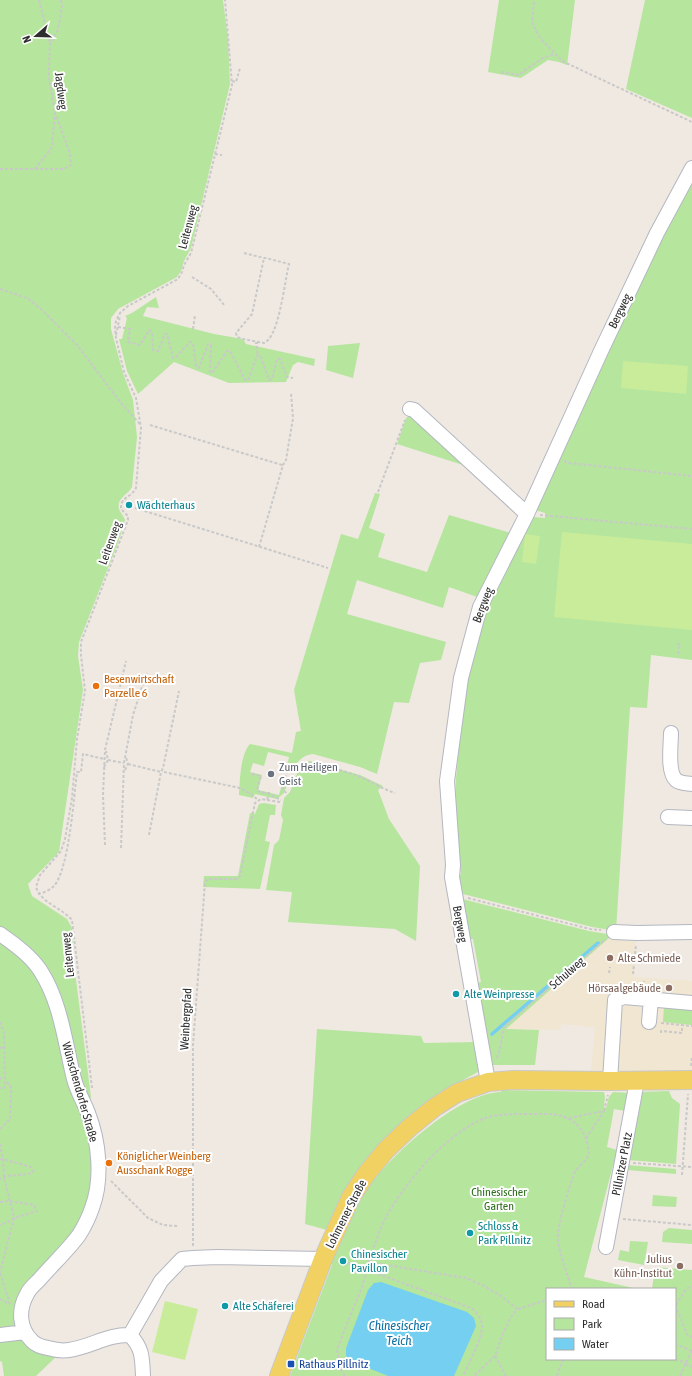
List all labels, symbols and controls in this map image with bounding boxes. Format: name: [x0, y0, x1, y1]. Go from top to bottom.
north arrow: [16, 16, 56, 56]
text: N: [20, 34, 33, 45]
street label: Jagdweg: [52, 71, 70, 111]
street label: Leitenweg: [175, 203, 201, 251]
street label: Bergweg: [606, 290, 635, 331]
place label: Wächterhaus: [137, 498, 195, 512]
marker: Wächterhaus: [124, 500, 134, 510]
street label: Leitenweg: [96, 519, 125, 567]
street label: Bergweg: [470, 584, 496, 625]
place label: Besenwirtschaft Parzelle 6: [104, 672, 175, 700]
marker: Besenwirtschaft Parzelle 6: [91, 681, 101, 691]
place label: Zum Heiligen Geist: [279, 760, 338, 788]
marker: Zum Heiligen Geist: [266, 769, 276, 779]
street label: Bergweg: [450, 904, 470, 944]
street label: Leitenweg: [59, 931, 77, 978]
place label: Alte Schmiede: [618, 951, 681, 965]
street label: Schulweg: [547, 953, 588, 992]
marker: Alte Schmiede: [605, 953, 615, 963]
place label: Hörsaalgebäude: [588, 981, 661, 995]
marker: Hörsaalgebäude: [664, 983, 674, 993]
place label: Alte Weinpresse: [464, 987, 534, 1001]
street label: Weinbergpfad: [177, 988, 195, 1050]
marker: Alte Weinpresse: [451, 989, 461, 999]
street label: Wünschendorfer Straße: [59, 1041, 101, 1143]
street label: Pillnitzer Platz: [609, 1131, 635, 1197]
place label: Königlicher Weinberg Ausschank Rogge: [117, 1149, 212, 1177]
marker: Königlicher Weinberg Ausschank Rogge: [104, 1158, 114, 1168]
street label: Lohmener Straße: [323, 1177, 369, 1251]
park label: Chinesischer Garten: [471, 1185, 527, 1213]
place label: Schloss & Park Pillnitz: [478, 1219, 531, 1247]
marker: Schloss & Park Pillnitz: [465, 1228, 475, 1238]
place label: Chinesischer Pavillon: [351, 1247, 407, 1275]
place label: Julius Kühn-Institut: [614, 1252, 673, 1280]
marker: Chinesischer Pavillon: [338, 1256, 348, 1266]
marker: Julius Kühn-Institut: [675, 1261, 685, 1271]
legend: [546, 1288, 676, 1360]
text: Road: [582, 1297, 605, 1311]
place label: Alte Schäferei: [233, 1299, 294, 1313]
marker: Alte Schäferei: [220, 1301, 230, 1311]
text: Park: [582, 1317, 603, 1331]
water label: Chinesischer Teich: [369, 1318, 430, 1348]
text: Water: [582, 1337, 609, 1351]
place label: Rathaus Pillnitz: [299, 1357, 369, 1371]
marker: Rathaus Pillnitz: [286, 1359, 296, 1369]

